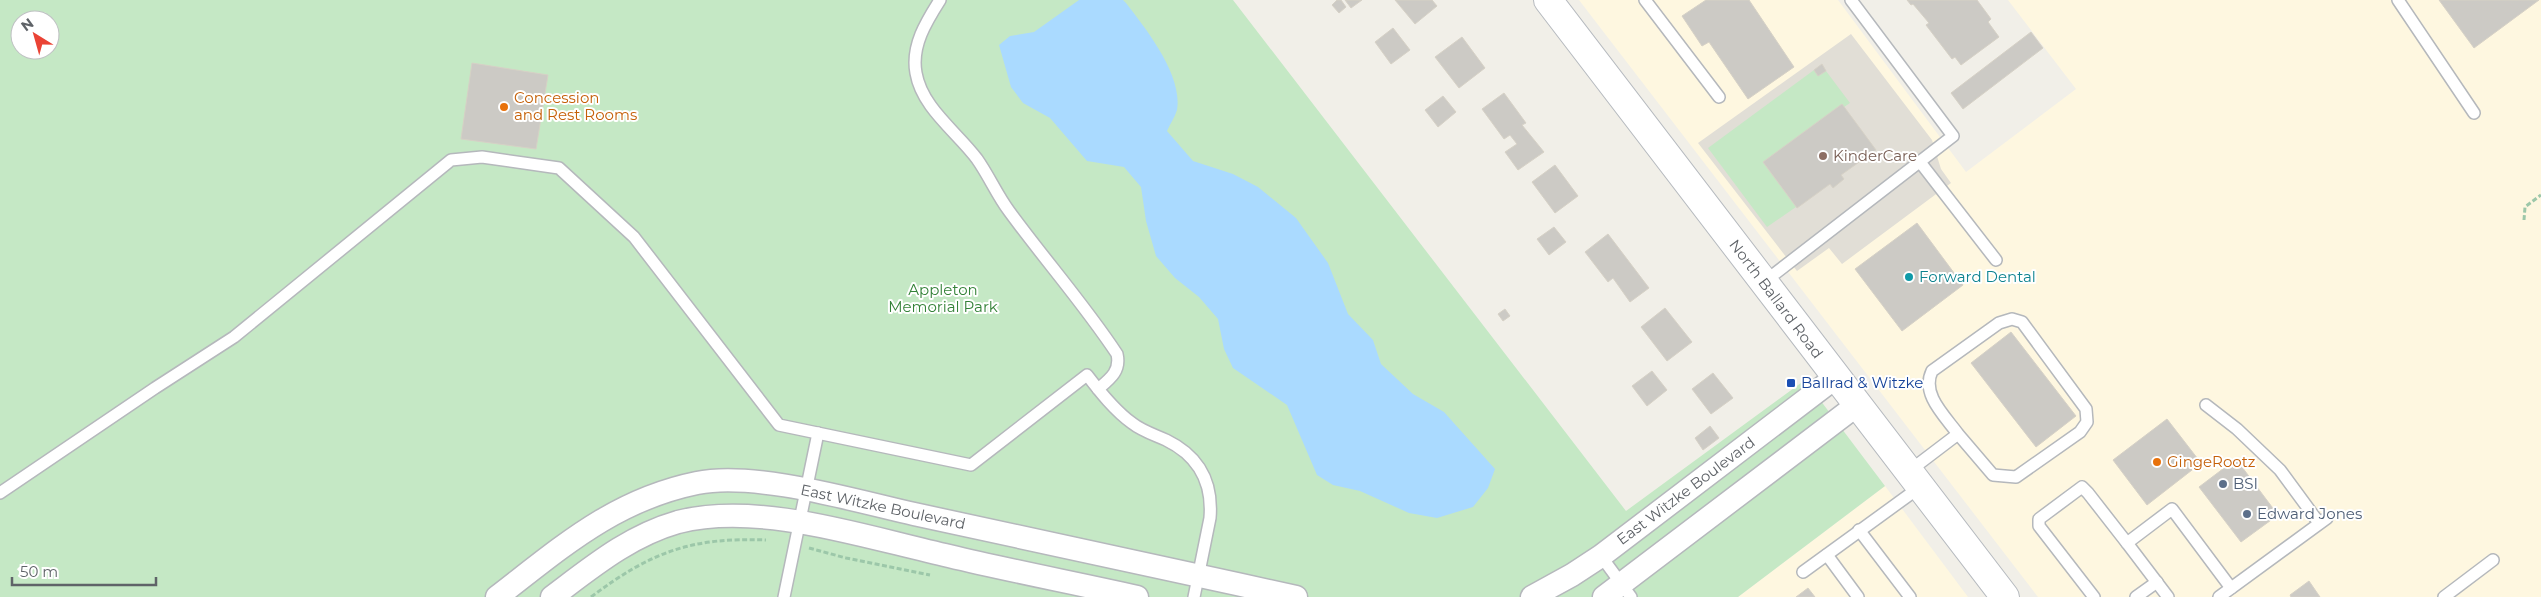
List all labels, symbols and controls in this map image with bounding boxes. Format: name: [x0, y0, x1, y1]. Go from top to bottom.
north arrow: [10, 10, 60, 60]
text: N: [17, 14, 37, 35]
place label: Concession and Rest Rooms: [514, 88, 637, 124]
marker: Concession and Rest Rooms: [498, 101, 510, 113]
place label: KinderCare: [1833, 146, 1917, 165]
marker: KinderCare: [1817, 150, 1829, 162]
street label: North Ballard Road: [1725, 235, 1827, 362]
place label: Forward Dental: [1919, 267, 2036, 286]
marker: Forward Dental: [1903, 271, 1915, 283]
park label: Appleton Memorial Park: [888, 280, 998, 316]
place label: Ballrad & Witzke: [1801, 373, 1923, 392]
marker: Ballrad & Witzke: [1785, 377, 1797, 389]
street label: East Witzke Boulevard: [1613, 432, 1759, 549]
place label: GingeRootz: [2167, 452, 2256, 471]
marker: GingeRootz: [2151, 456, 2163, 468]
place label: BSI: [2233, 474, 2258, 493]
marker: BSI: [2217, 478, 2229, 490]
street label: East Witzke Boulevard: [799, 480, 967, 533]
place label: Edward Jones: [2257, 504, 2362, 523]
marker: Edward Jones: [2241, 508, 2253, 520]
scale bar: [12, 554, 156, 586]
text: 50 m: [20, 562, 58, 581]

